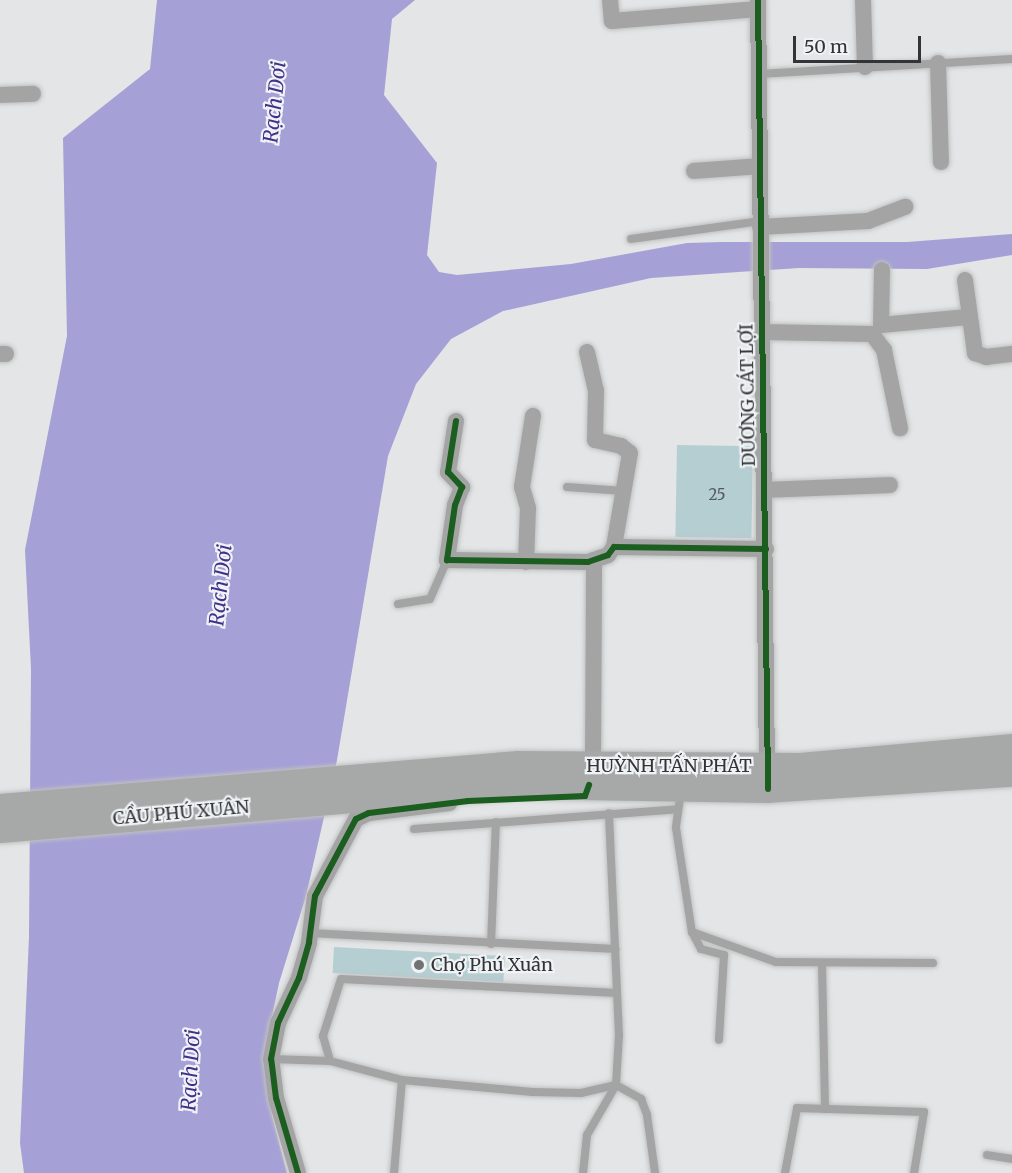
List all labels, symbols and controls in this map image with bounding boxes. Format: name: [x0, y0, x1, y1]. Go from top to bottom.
scale bar: [796, 24, 924, 62]
text: 50 m: [804, 35, 848, 58]
water label: Rạch Dơi: [258, 60, 290, 144]
street label: DƯƠNG CÁT LỢI: [736, 323, 760, 467]
house number: 25: [708, 486, 726, 504]
water label: Rạch Dơi: [204, 543, 236, 627]
street label: HUỲNH TẤN PHÁT: [586, 755, 752, 777]
street label: CẦU PHÚ XUÂN: [112, 796, 250, 830]
place label: Chợ Phú Xuân: [431, 954, 553, 976]
marker: Chợ Phú Xuân: [412, 958, 426, 972]
water label: Rạch Dơi: [176, 1029, 204, 1111]

